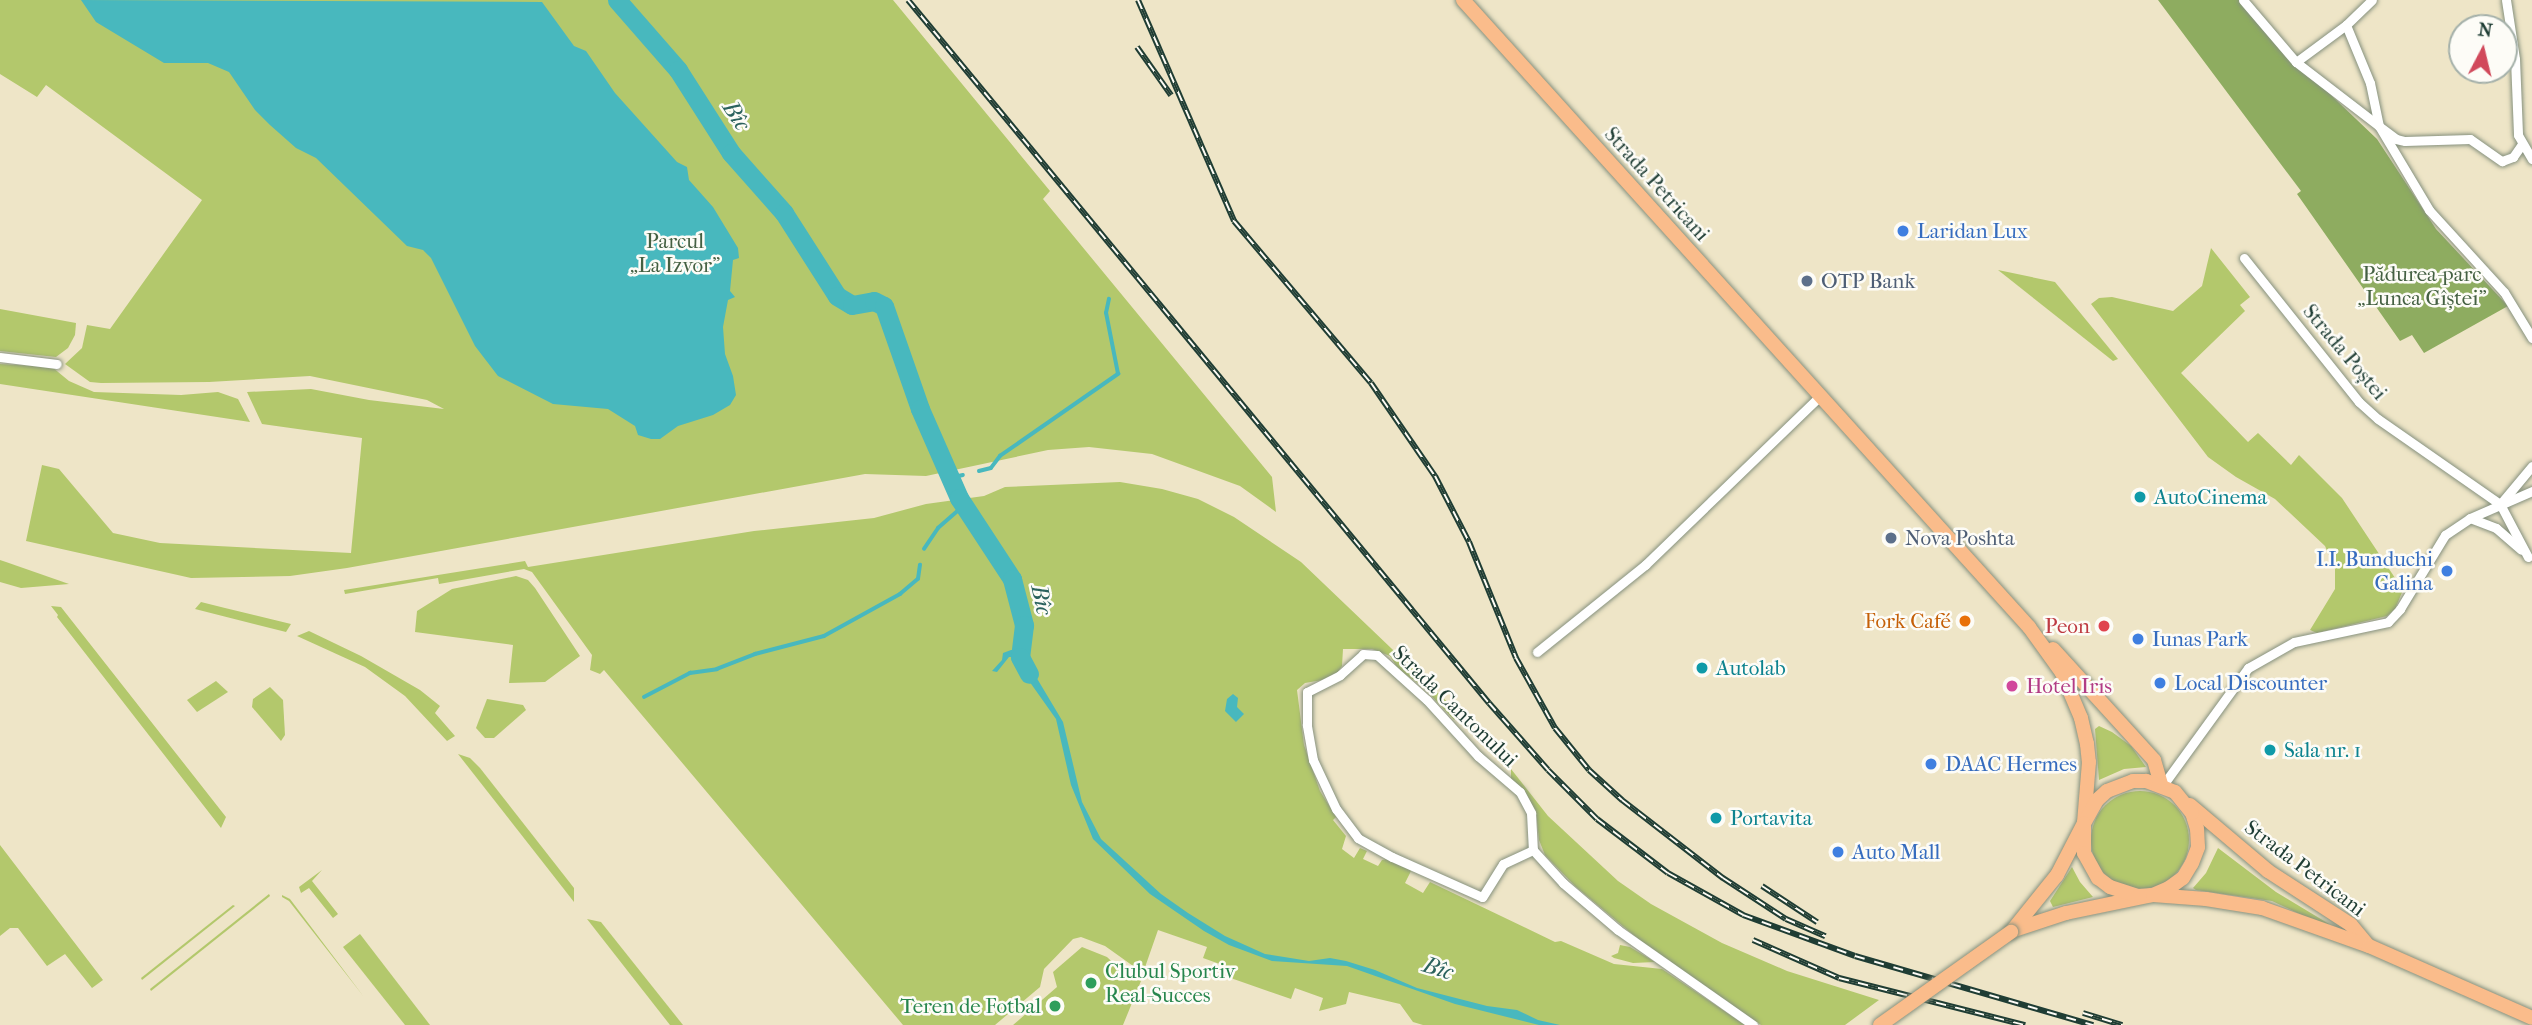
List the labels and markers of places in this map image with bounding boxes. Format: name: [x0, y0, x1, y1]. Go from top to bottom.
place label: Laridan Lux: [1917, 218, 2028, 244]
marker: Laridan Lux: [1895, 223, 1911, 239]
place label: OTP Bank: [1821, 268, 1915, 294]
marker: OTP Bank: [1799, 273, 1815, 289]
place label: AutoCinema: [2154, 484, 2267, 510]
marker: AutoCinema: [2132, 489, 2148, 505]
place label: Nova Poshta: [1905, 525, 2015, 551]
marker: Nova Poshta: [1883, 530, 1899, 546]
place label: I.I. Bunduchi Galina: [2316, 546, 2433, 596]
marker: I.I. Bunduchi Galina: [2439, 563, 2455, 579]
place label: Fork Café: [1864, 608, 1951, 634]
marker: Fork Café: [1957, 613, 1973, 629]
place label: Peon: [2045, 613, 2090, 639]
marker: Peon: [2096, 618, 2112, 634]
place label: Iunas Park: [2152, 626, 2248, 652]
marker: Iunas Park: [2130, 631, 2146, 647]
place label: Autolab: [1716, 655, 1786, 681]
marker: Autolab: [1694, 660, 1710, 676]
place label: Local Discounter: [2174, 670, 2327, 696]
place label: Hotel Iris: [2026, 673, 2112, 699]
marker: Local Discounter: [2152, 675, 2168, 691]
marker: Hotel Iris: [2004, 678, 2020, 694]
place label: Sala nr. 1: [2284, 737, 2361, 763]
marker: Sala nr. 1: [2262, 742, 2278, 758]
place label: DAAC Hermes: [1945, 751, 2077, 777]
marker: DAAC Hermes: [1923, 756, 1939, 772]
place label: Portavita: [1730, 805, 1812, 831]
marker: Portavita: [1708, 810, 1724, 826]
place label: Auto Mall: [1852, 839, 1940, 865]
marker: Auto Mall: [1830, 844, 1846, 860]
place label: Clubul Sportiv Real-Succes: [1105, 958, 1235, 1008]
marker: Clubul Sportiv Real-Succes: [1083, 975, 1099, 991]
place label: Teren de Fotbal: [900, 993, 1041, 1019]
marker: Teren de Fotbal: [1047, 998, 1063, 1014]

